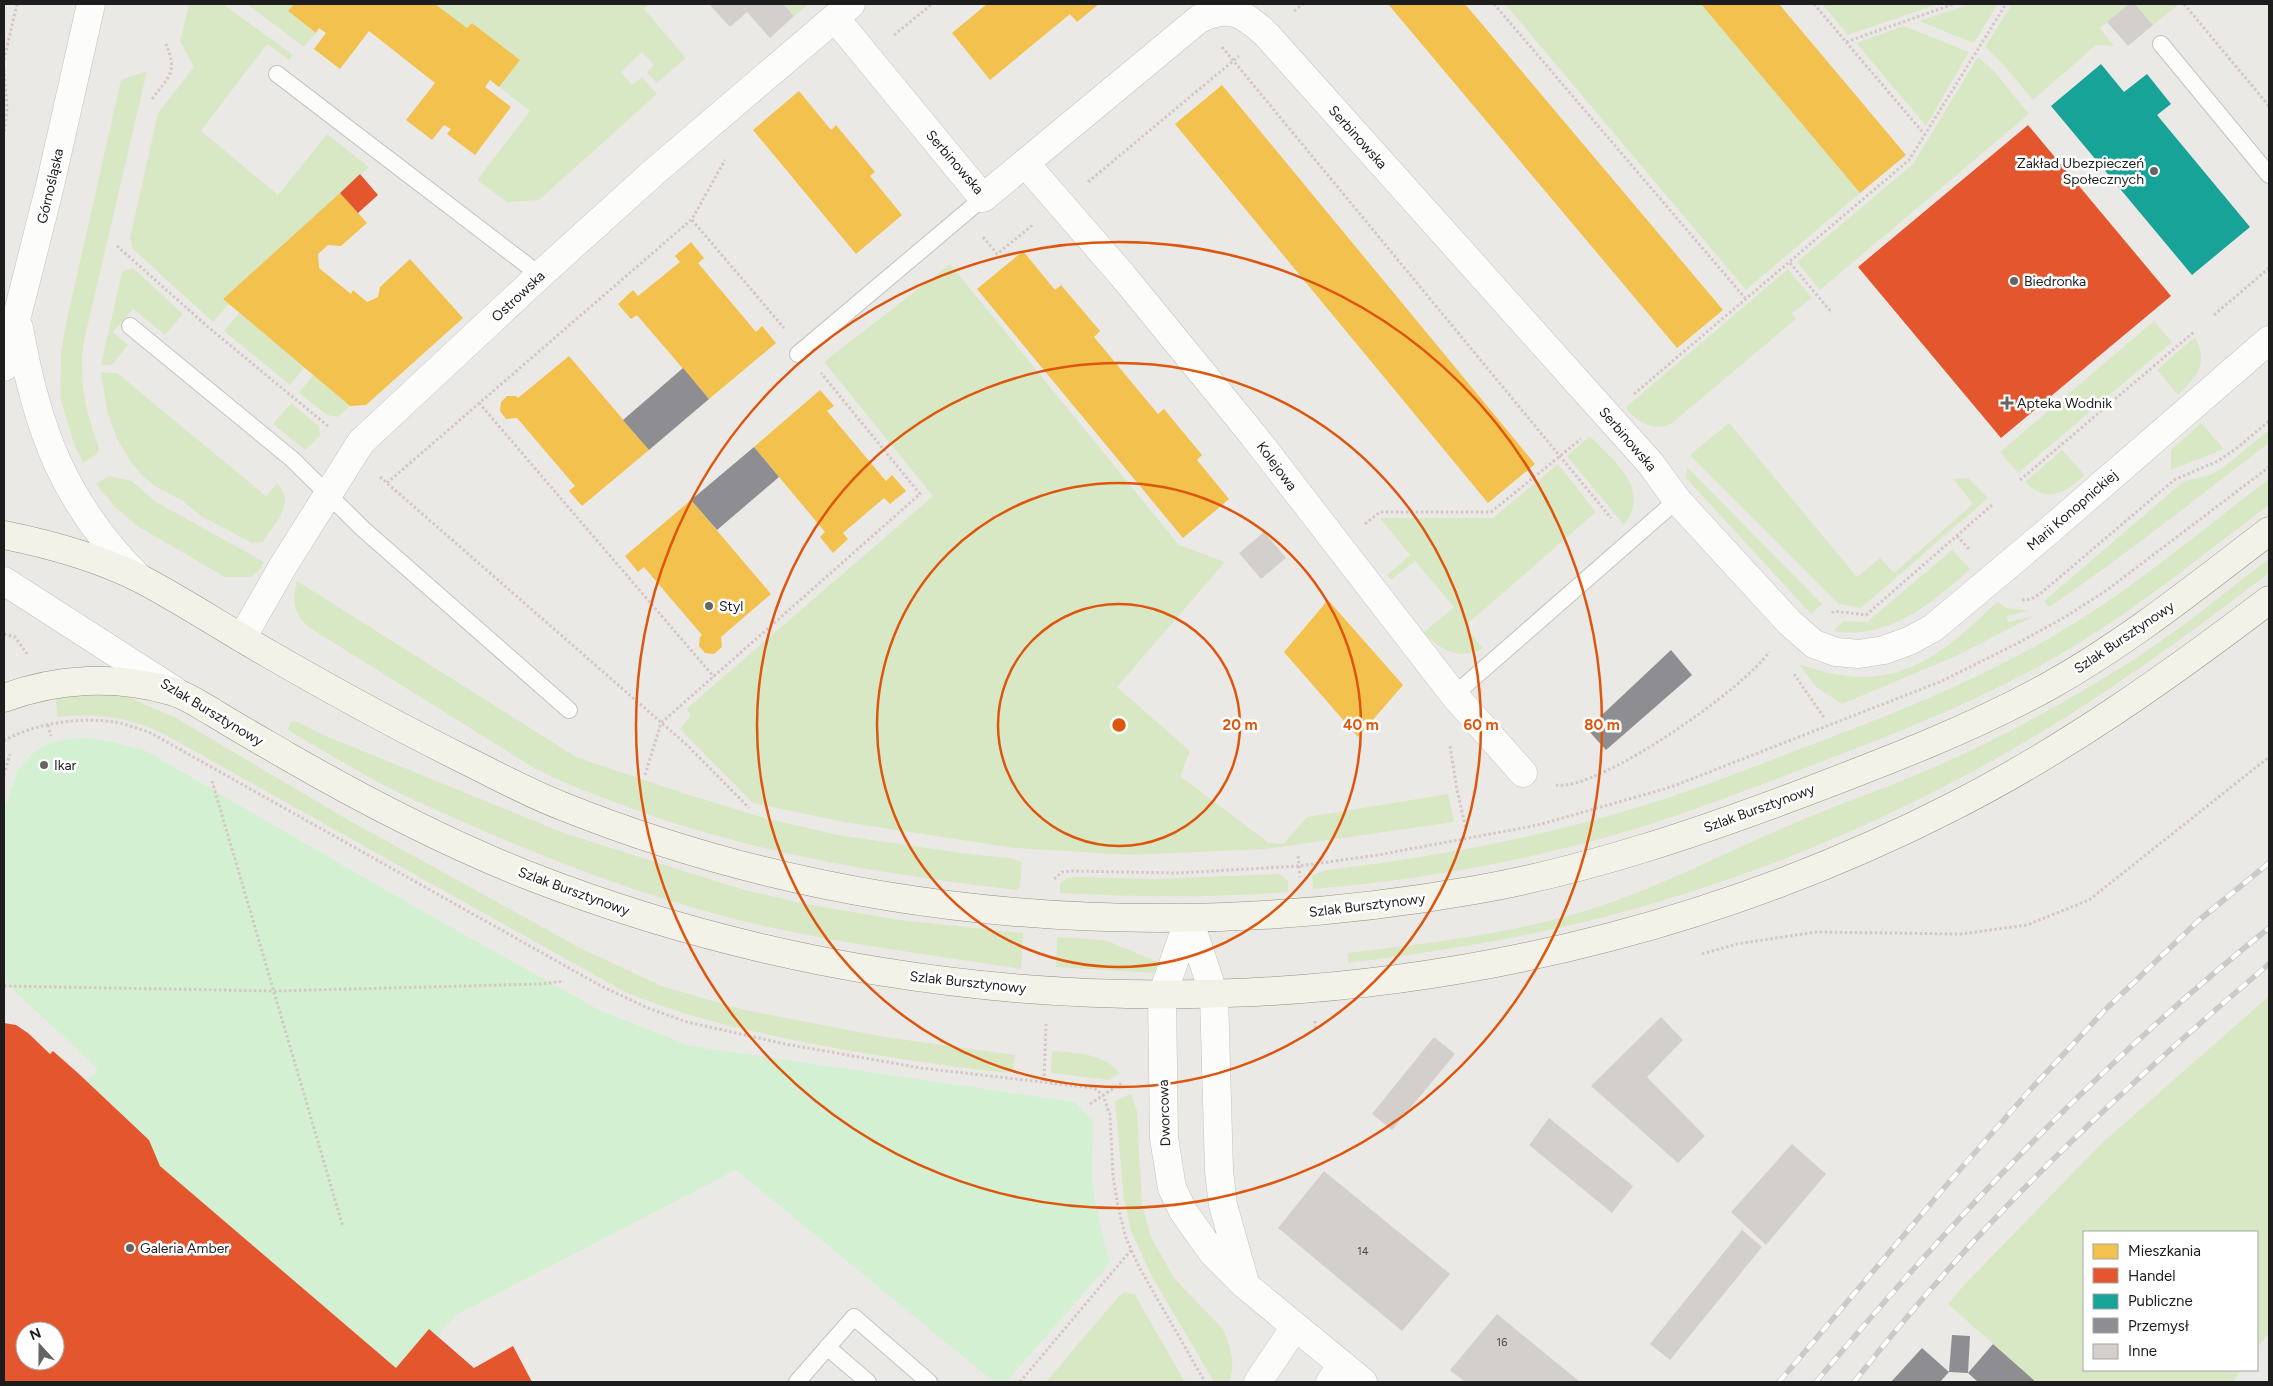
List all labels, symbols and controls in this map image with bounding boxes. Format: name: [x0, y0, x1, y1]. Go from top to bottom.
street label: Serbinowska: [1325, 102, 1391, 173]
street label: Serbinowska: [922, 127, 987, 198]
street label: Górnośląska: [34, 147, 67, 225]
place label: Zakład Ubezpieczeń Społecznych: [2017, 155, 2144, 188]
marker: Zakład Ubezpieczeń Społecznych: [2148, 165, 2160, 177]
street label: Ostrowska: [488, 267, 549, 325]
place label: Biedronka: [2024, 273, 2086, 290]
marker: Biedronka: [2008, 275, 2020, 287]
place label: Apteka Wodnik: [2017, 395, 2112, 412]
marker: Apteka Wodnik: [2001, 397, 2013, 409]
street label: Serbinowska: [1595, 404, 1660, 475]
street label: Kolejowa: [1253, 438, 1301, 494]
street label: Marii Konopnickiej: [2024, 466, 2121, 554]
street label: Szlak Bursztynowy: [2071, 597, 2178, 677]
place label: Styl: [719, 598, 743, 615]
marker: Styl: [703, 600, 715, 612]
street label: Szlak Bursztynowy: [157, 675, 267, 750]
centre of rings: [1110, 716, 1128, 734]
text: 20 m: [1222, 716, 1258, 734]
text: 40 m: [1343, 716, 1379, 734]
text: 60 m: [1463, 716, 1499, 734]
text: 80 m: [1584, 716, 1620, 734]
place label: Ikar: [54, 757, 77, 774]
marker: Ikar: [38, 759, 50, 771]
street label: Szlak Bursztynowy: [1701, 780, 1818, 836]
street label: Szlak Bursztynowy: [516, 863, 632, 920]
street label: Szlak Bursztynowy: [1308, 890, 1427, 921]
street label: Szlak Bursztynowy: [909, 968, 1028, 997]
street label: Dworcowa: [1155, 1079, 1174, 1147]
legend: [2083, 1231, 2258, 1371]
place label: Galeria Amber: [140, 1240, 229, 1257]
marker: Galeria Amber: [124, 1242, 136, 1254]
text: Mieszkania: [2128, 1242, 2201, 1260]
house number: 14: [1357, 1245, 1369, 1258]
text: Handel: [2128, 1267, 2176, 1285]
text: Publiczne: [2128, 1292, 2193, 1310]
text: Przemysł: [2128, 1317, 2189, 1335]
north arrow: [15, 1321, 65, 1371]
text: N: [27, 1324, 44, 1344]
house number: 16: [1497, 1336, 1507, 1349]
text: Inne: [2128, 1342, 2157, 1360]

